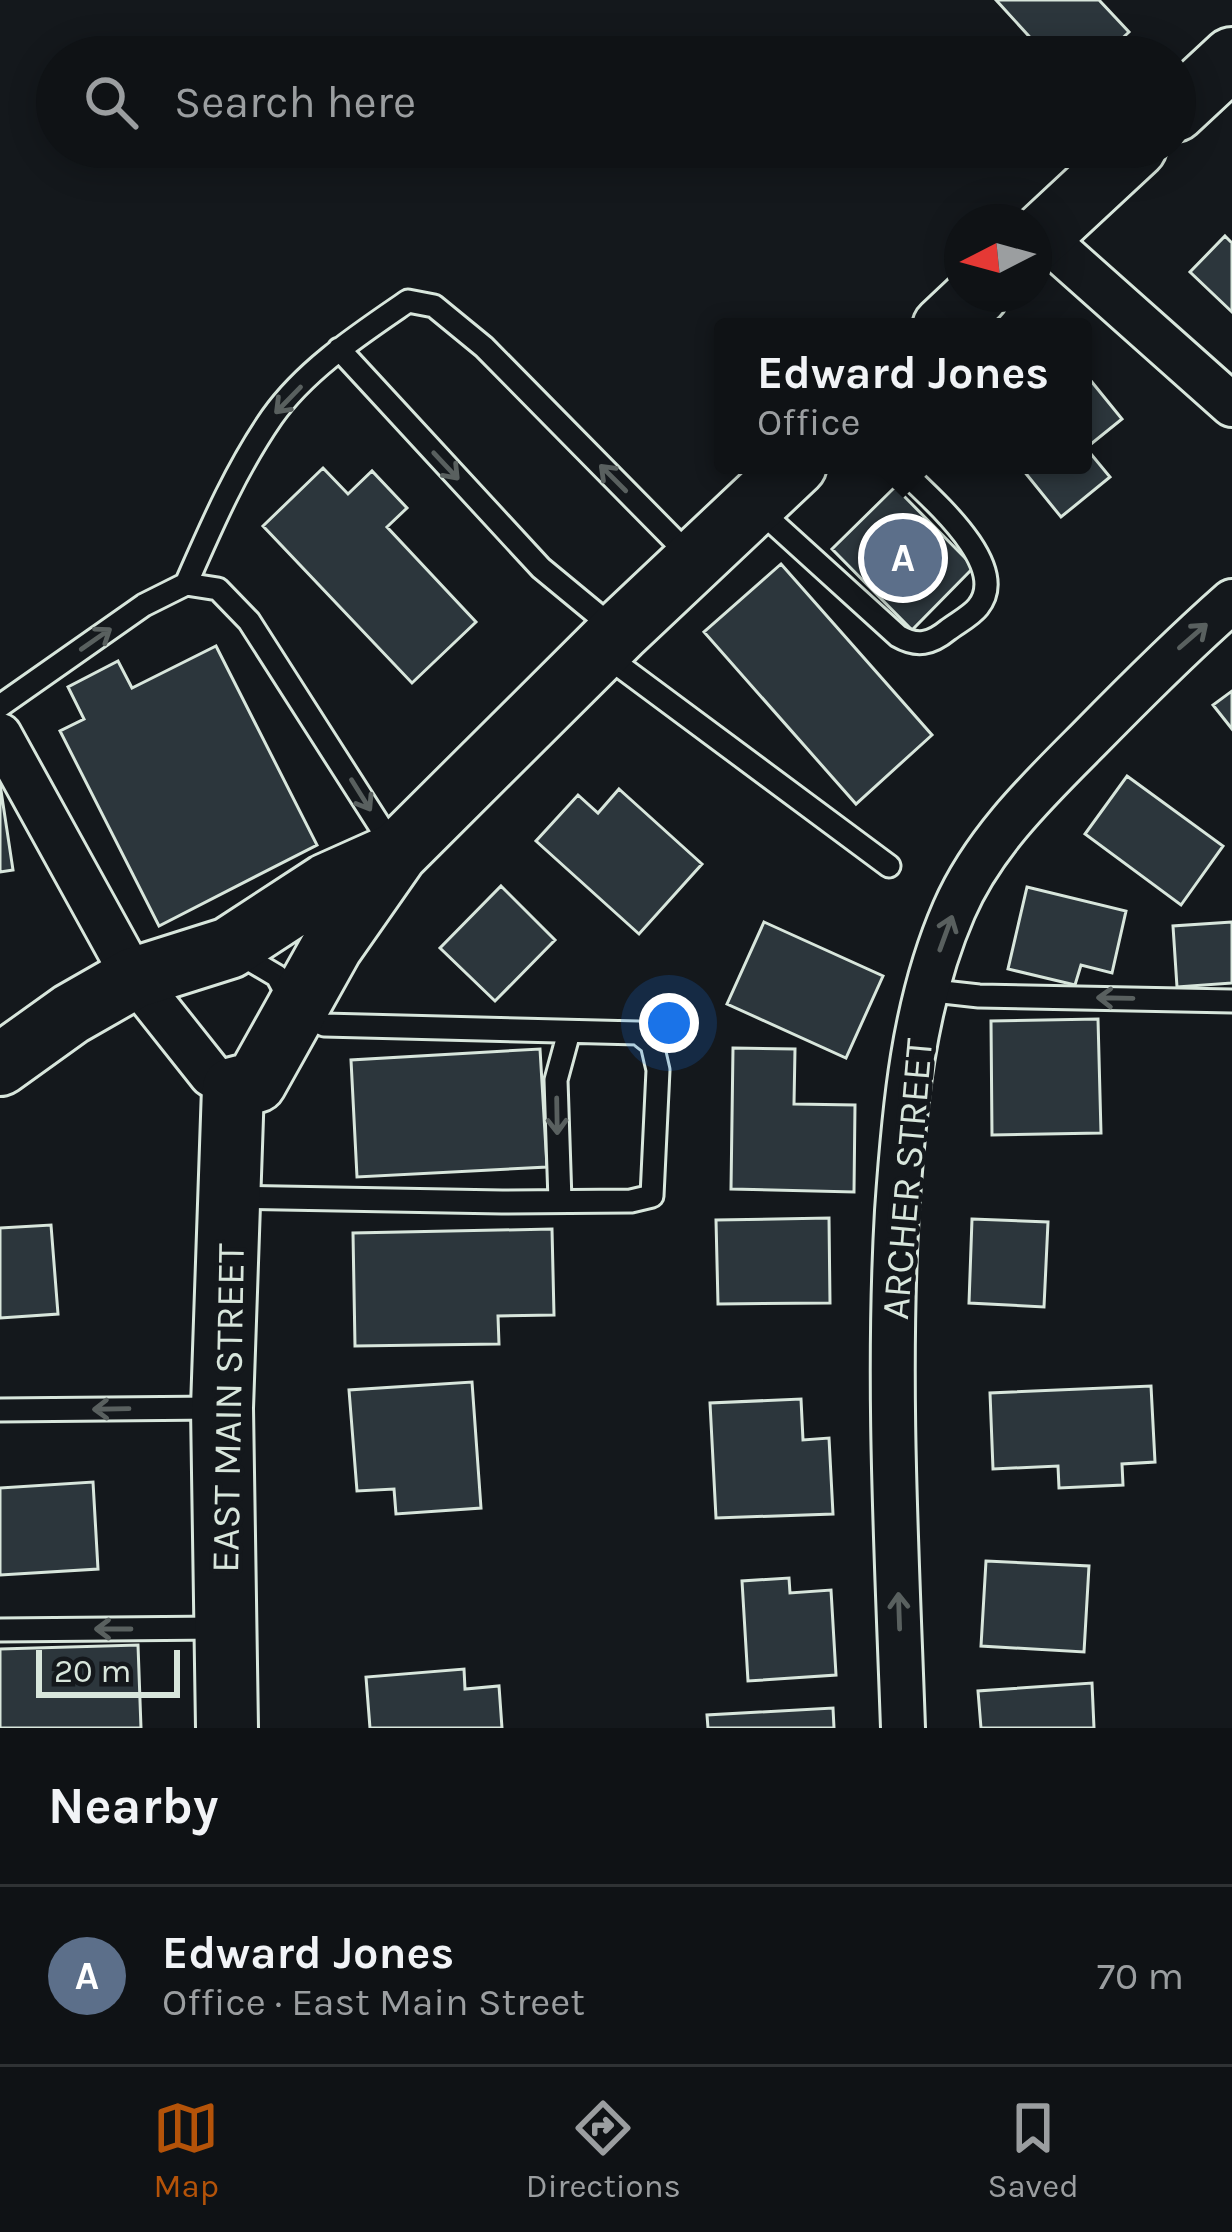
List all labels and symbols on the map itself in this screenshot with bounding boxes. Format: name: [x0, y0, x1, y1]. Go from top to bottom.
north arrow: [944, 204, 1052, 312]
one-way arrow: [274, 385, 303, 414]
one-way arrow: [432, 451, 459, 481]
one-way arrow: [599, 464, 628, 493]
pin: A: [864, 513, 942, 603]
one-way arrow: [1177, 623, 1208, 650]
one-way arrow: [78, 627, 112, 652]
one-way arrow: [349, 777, 373, 811]
one-way arrow: [937, 915, 958, 952]
one-way arrow: [1096, 987, 1135, 1010]
your location: [639, 993, 699, 1053]
street label: ARCHER STREET: [872, 1036, 942, 1321]
one-way arrow: [546, 1096, 569, 1135]
street label: EAST MAIN STREET: [202, 1243, 254, 1573]
one-way arrow: [92, 1398, 131, 1420]
one-way arrow: [887, 1592, 910, 1631]
one-way arrow: [94, 1618, 133, 1640]
scale bar: [36, 1644, 180, 1697]

